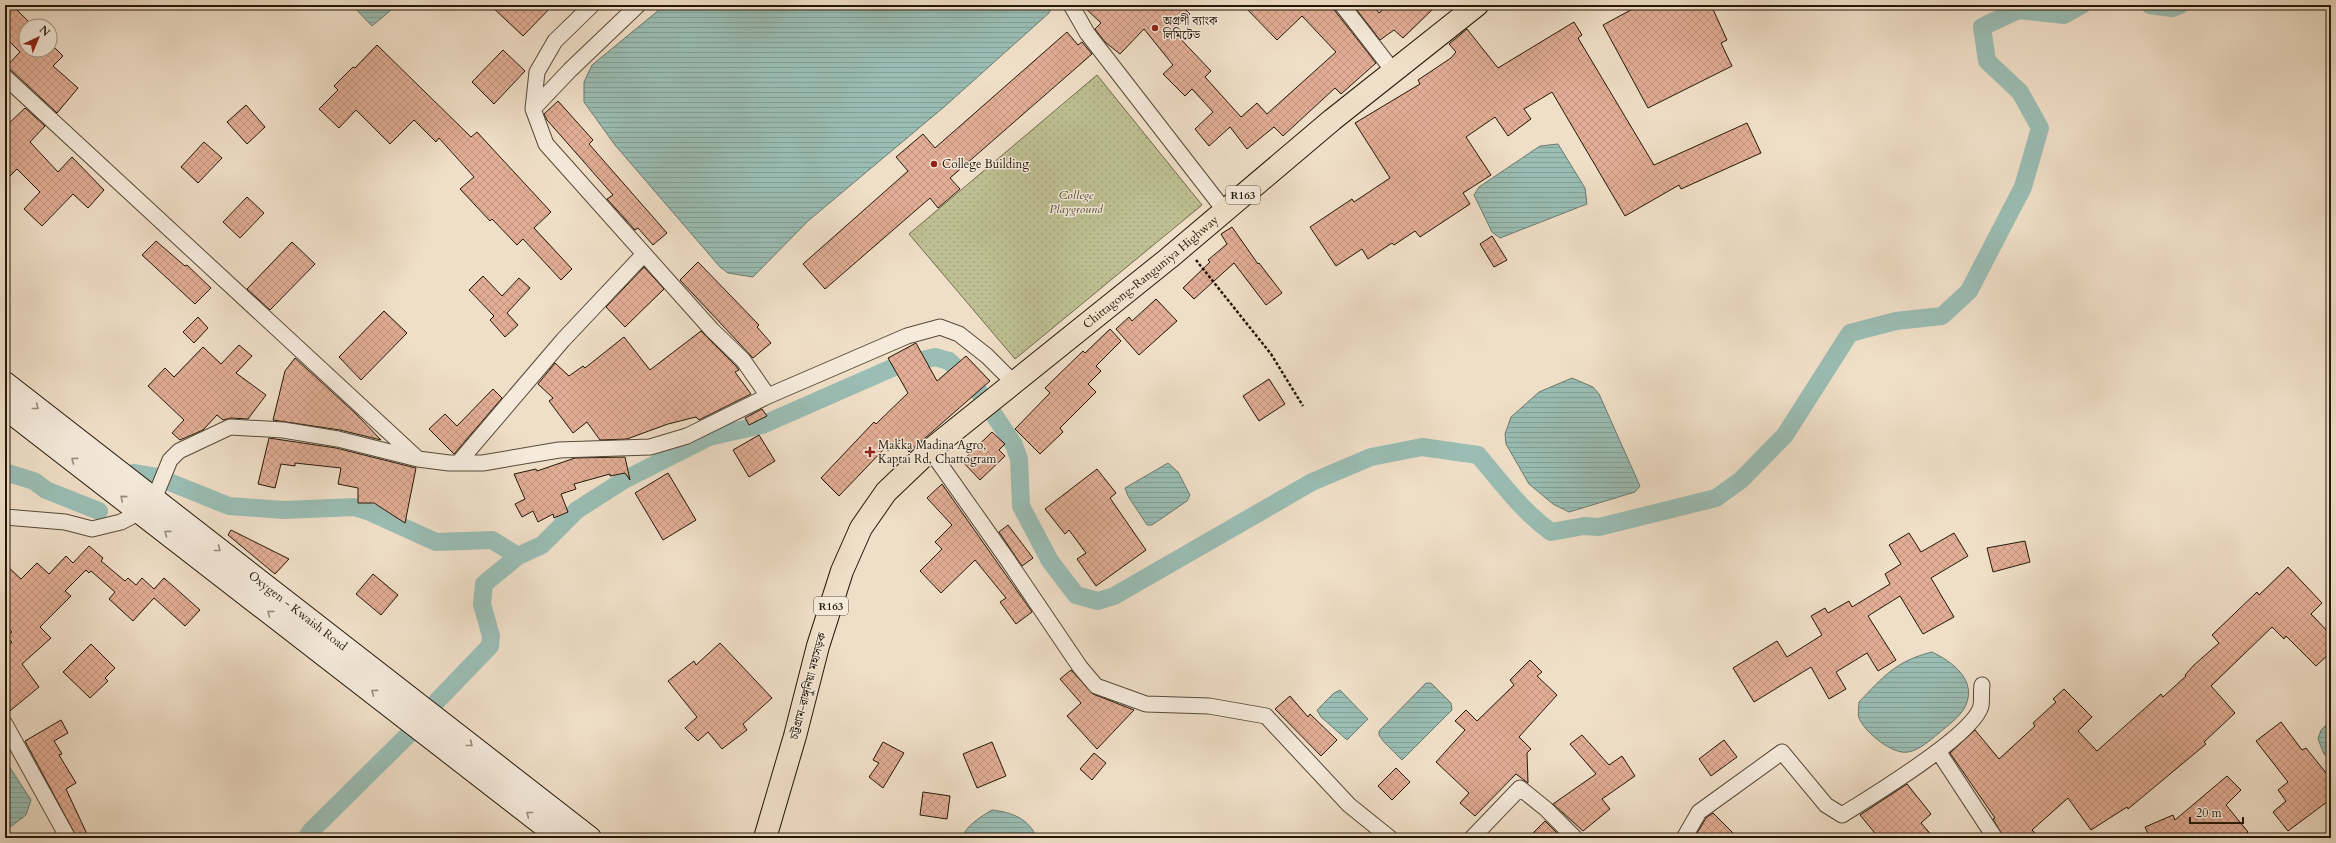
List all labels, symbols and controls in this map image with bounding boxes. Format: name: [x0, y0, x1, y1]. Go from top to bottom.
place label: অগ্রণী ব্যাংক লিমিটেড: [1162, 13, 1218, 43]
north arrow: [18, 18, 58, 58]
text: N: [36, 22, 54, 40]
marker: অগ্রণী ব্যাংক লিমিটেড: [1150, 23, 1160, 33]
place label: College Building: [942, 156, 1029, 172]
marker: College Building: [929, 159, 939, 169]
road number: R163: [1226, 186, 1260, 204]
park label: College Playground: [1049, 187, 1104, 217]
street label: Chittagong-Ranguniya Highway: [1079, 211, 1222, 332]
one-way arrow: [31, 402, 38, 409]
place label: Makka Madina Agro, Kaptai Rd, Chattogram: [878, 437, 997, 467]
marker: Makka Madina Agro, Kaptai Rd, Chattogram: [865, 447, 875, 457]
one-way arrow: [72, 458, 79, 465]
one-way arrow: [120, 496, 127, 503]
one-way arrow: [165, 531, 172, 538]
one-way arrow: [213, 544, 220, 551]
street label: Oxygen - Kwaish Road: [245, 567, 351, 655]
road number: R163: [814, 597, 848, 615]
one-way arrow: [268, 610, 275, 617]
street label: চট্টগ্রাম-রাঙ্গুনিয়া মহাসড়ক: [785, 630, 831, 742]
one-way arrow: [371, 689, 378, 696]
one-way arrow: [466, 739, 473, 746]
scale bar: [2190, 799, 2243, 825]
text: 20 m: [2196, 805, 2223, 821]
one-way arrow: [527, 812, 534, 819]

